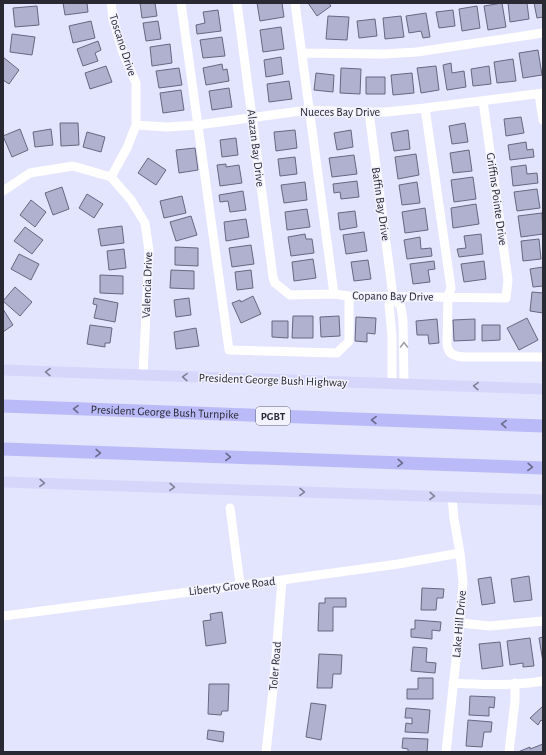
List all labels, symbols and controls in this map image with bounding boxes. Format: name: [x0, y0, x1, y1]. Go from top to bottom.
street label: Toscano Drive: [107, 13, 139, 77]
street label: Nueces Bay Drive: [300, 106, 380, 119]
street label: Alazan Bay Drive: [244, 109, 267, 188]
street label: Griffins Pointe Drive: [485, 152, 509, 246]
street label: Baffin Bay Drive: [369, 166, 392, 242]
street label: Valencia Drive: [140, 252, 154, 318]
street label: Copano Bay Drive: [352, 289, 434, 304]
one-way arrow: [400, 342, 408, 348]
one-way arrow: [45, 368, 51, 376]
street label: President George Bush Highway: [198, 371, 348, 390]
one-way arrow: [182, 373, 188, 381]
one-way arrow: [473, 382, 479, 391]
street label: President George Bush Turnpike: [90, 403, 239, 421]
one-way arrow: [73, 404, 79, 413]
road number: PGBT: [256, 407, 290, 425]
one-way arrow: [371, 415, 377, 424]
one-way arrow: [501, 420, 507, 429]
one-way arrow: [95, 448, 101, 457]
one-way arrow: [225, 453, 231, 461]
one-way arrow: [397, 459, 403, 467]
one-way arrow: [527, 463, 533, 471]
one-way arrow: [39, 479, 45, 487]
one-way arrow: [169, 483, 175, 492]
one-way arrow: [299, 488, 305, 496]
one-way arrow: [429, 492, 435, 501]
street label: Liberty Grove Road: [188, 575, 276, 598]
street label: Lake Hill Drive: [450, 590, 468, 658]
street label: Toler Road: [267, 641, 283, 691]

